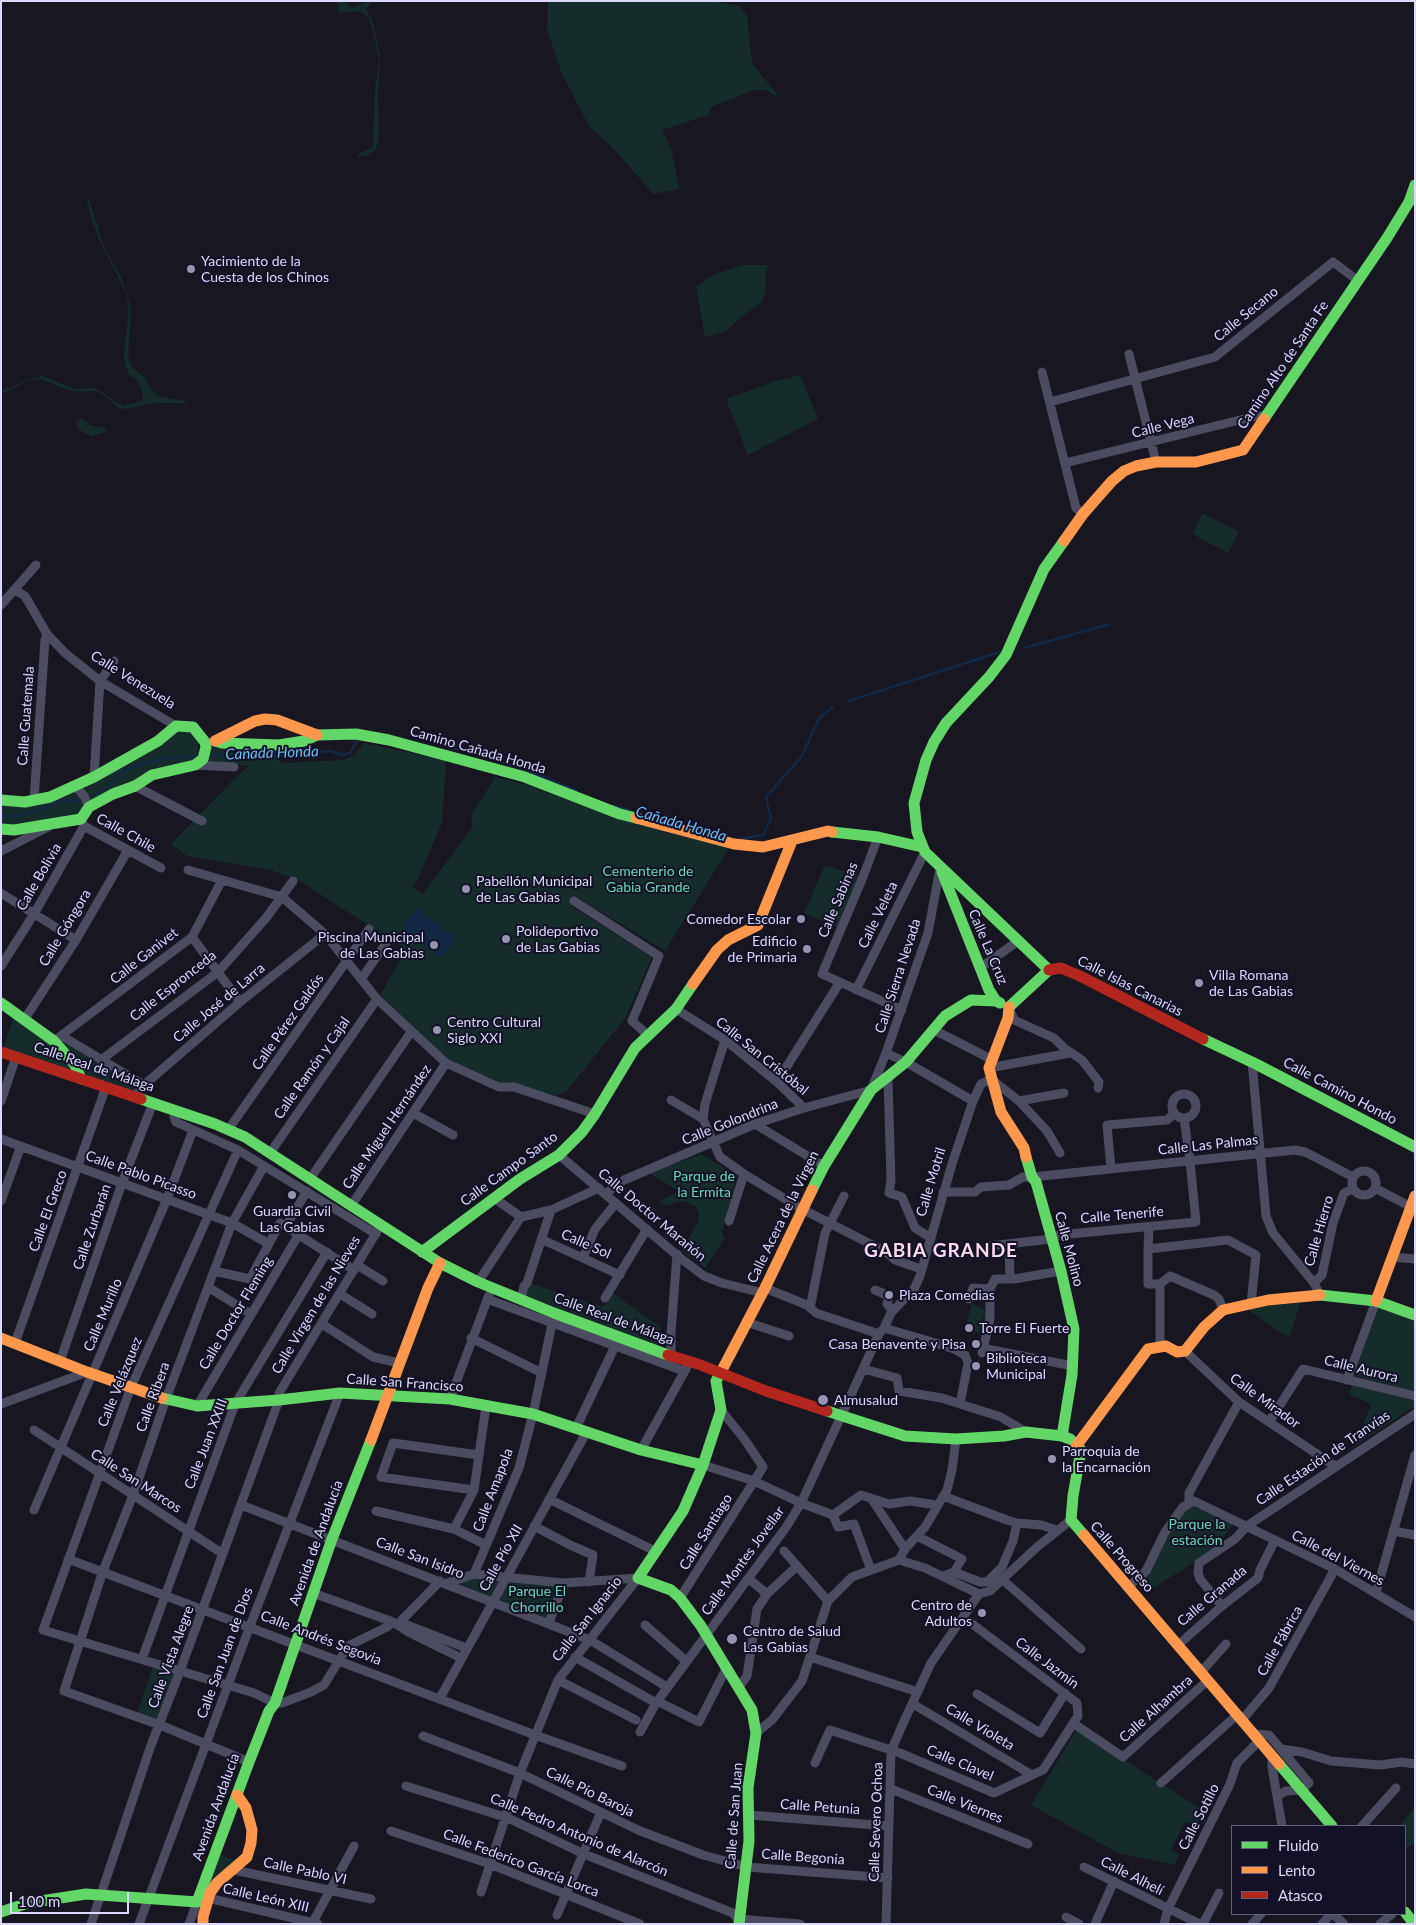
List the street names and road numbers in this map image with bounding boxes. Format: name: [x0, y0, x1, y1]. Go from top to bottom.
street label: Calle Secano: [1210, 283, 1282, 345]
street label: Camino Alto de Santa Fe: [1234, 298, 1332, 432]
street label: Calle Vega: [1130, 410, 1196, 442]
street label: Calle Venezuela: [88, 647, 178, 713]
street label: Calle Guatemala: [14, 666, 38, 766]
street label: Camino Cañada Honda: [408, 722, 548, 778]
street label: Calle Chile: [93, 810, 159, 856]
street label: Calle Bolivia: [13, 840, 65, 914]
street label: Calle Sabinas: [815, 860, 861, 940]
street label: Calle Veleta: [855, 879, 901, 951]
street label: Calle Góngora: [35, 886, 95, 970]
street label: Calle La Cruz: [965, 907, 1011, 987]
street label: Calle Sierra Nevada: [872, 917, 924, 1035]
street label: Calle Ganivet: [107, 924, 181, 988]
street label: Calle Espronceda: [126, 947, 220, 1025]
street label: Calle Islas Canarias: [1074, 952, 1186, 1020]
street label: Calle José de Larra: [170, 960, 268, 1046]
street label: Calle Pérez Galdós: [249, 971, 327, 1073]
street label: Calle San Cristóbal: [712, 1013, 812, 1099]
street label: Calle Ramón y Cajal: [270, 1014, 354, 1122]
street label: Calle Real de Málaga: [31, 1038, 157, 1096]
street label: Calle Camino Hondo: [1280, 1054, 1400, 1128]
street label: Calle Miguel Hernández: [339, 1062, 435, 1192]
street label: Calle Golondrina: [680, 1095, 780, 1149]
street label: Calle Campo Santo: [457, 1128, 561, 1210]
street label: Calle Las Palmas: [1157, 1131, 1259, 1159]
street label: Calle Motril: [913, 1145, 949, 1219]
street label: Calle Pablo Picasso: [83, 1147, 199, 1203]
street label: Calle Acera de la Virgen: [744, 1148, 822, 1286]
street label: Calle Doctor Marañón: [595, 1165, 709, 1265]
street label: Calle El Greco: [25, 1168, 71, 1254]
street label: Calle Zurbarán: [69, 1182, 115, 1272]
street label: Calle Hierro: [1301, 1194, 1337, 1268]
street label: Calle Tenerife: [1080, 1203, 1164, 1227]
street label: Calle Molino: [1051, 1210, 1087, 1288]
street label: Calle Sol: [559, 1226, 613, 1262]
street label: Calle Virgen de las Nieves: [268, 1233, 364, 1377]
street label: Calle Doctor Fleming: [196, 1253, 276, 1373]
street label: Calle Murillo: [80, 1276, 126, 1354]
street label: Calle Real de Málaga: [552, 1289, 676, 1349]
street label: Calle Velázquez: [94, 1335, 146, 1429]
street label: Calle Aurora: [1322, 1352, 1400, 1386]
street label: Calle Ribera: [133, 1360, 173, 1434]
street label: Calle Mirador: [1227, 1370, 1303, 1432]
street label: Calle San Francisco: [346, 1371, 464, 1395]
street label: Calle Juan XXIII: [181, 1396, 231, 1492]
street label: Calle Estación de Tranvías: [1253, 1407, 1393, 1509]
street label: Calle San Marcos: [87, 1445, 185, 1517]
street label: Calle Amapola: [469, 1446, 517, 1534]
street label: Avenida de Andalucía: [286, 1478, 346, 1608]
street label: Calle Santiago: [676, 1491, 736, 1573]
street label: Calle Montes Jovellar: [698, 1503, 788, 1619]
street label: Calle Progreso: [1087, 1518, 1157, 1596]
street label: Calle Pío XII: [476, 1522, 526, 1594]
street label: Calle del Viernes: [1289, 1526, 1387, 1590]
street label: Calle San Isidro: [373, 1533, 467, 1583]
street label: Calle Granada: [1174, 1562, 1250, 1630]
street label: Calle San Ignacio: [549, 1573, 625, 1665]
street label: Calle San Juan de Dios: [193, 1585, 257, 1721]
street label: Calle Vista Alegre: [145, 1603, 197, 1711]
street label: Calle Fábrica: [1254, 1603, 1306, 1679]
street label: Calle Andrés Segovia: [258, 1607, 384, 1669]
street label: Calle Jazmín: [1012, 1634, 1082, 1692]
street label: Calle Alhambra: [1116, 1672, 1196, 1746]
street label: Calle Violeta: [943, 1700, 1017, 1754]
street label: Calle Clavel: [924, 1741, 996, 1785]
street label: Avenida Andalucía: [189, 1751, 243, 1863]
street label: Calle de San Juan: [722, 1762, 746, 1870]
street label: Calle Severo Ochoa: [866, 1762, 886, 1882]
street label: Calle Pío Baroja: [543, 1763, 637, 1821]
street label: Calle Viernes: [925, 1781, 1005, 1827]
street label: Calle Sotillo: [1175, 1781, 1223, 1853]
street label: Calle Pedro Antonio de Alarcón: [487, 1790, 671, 1880]
street label: Calle Petunia: [779, 1796, 861, 1818]
street label: Calle Federico García Lorca: [441, 1825, 601, 1901]
street label: Calle Begonia: [761, 1846, 845, 1868]
street label: Calle Alhelí: [1098, 1853, 1166, 1899]
street label: Calle Pablo VI: [262, 1854, 348, 1888]
street label: Calle León XIII: [221, 1880, 311, 1916]

